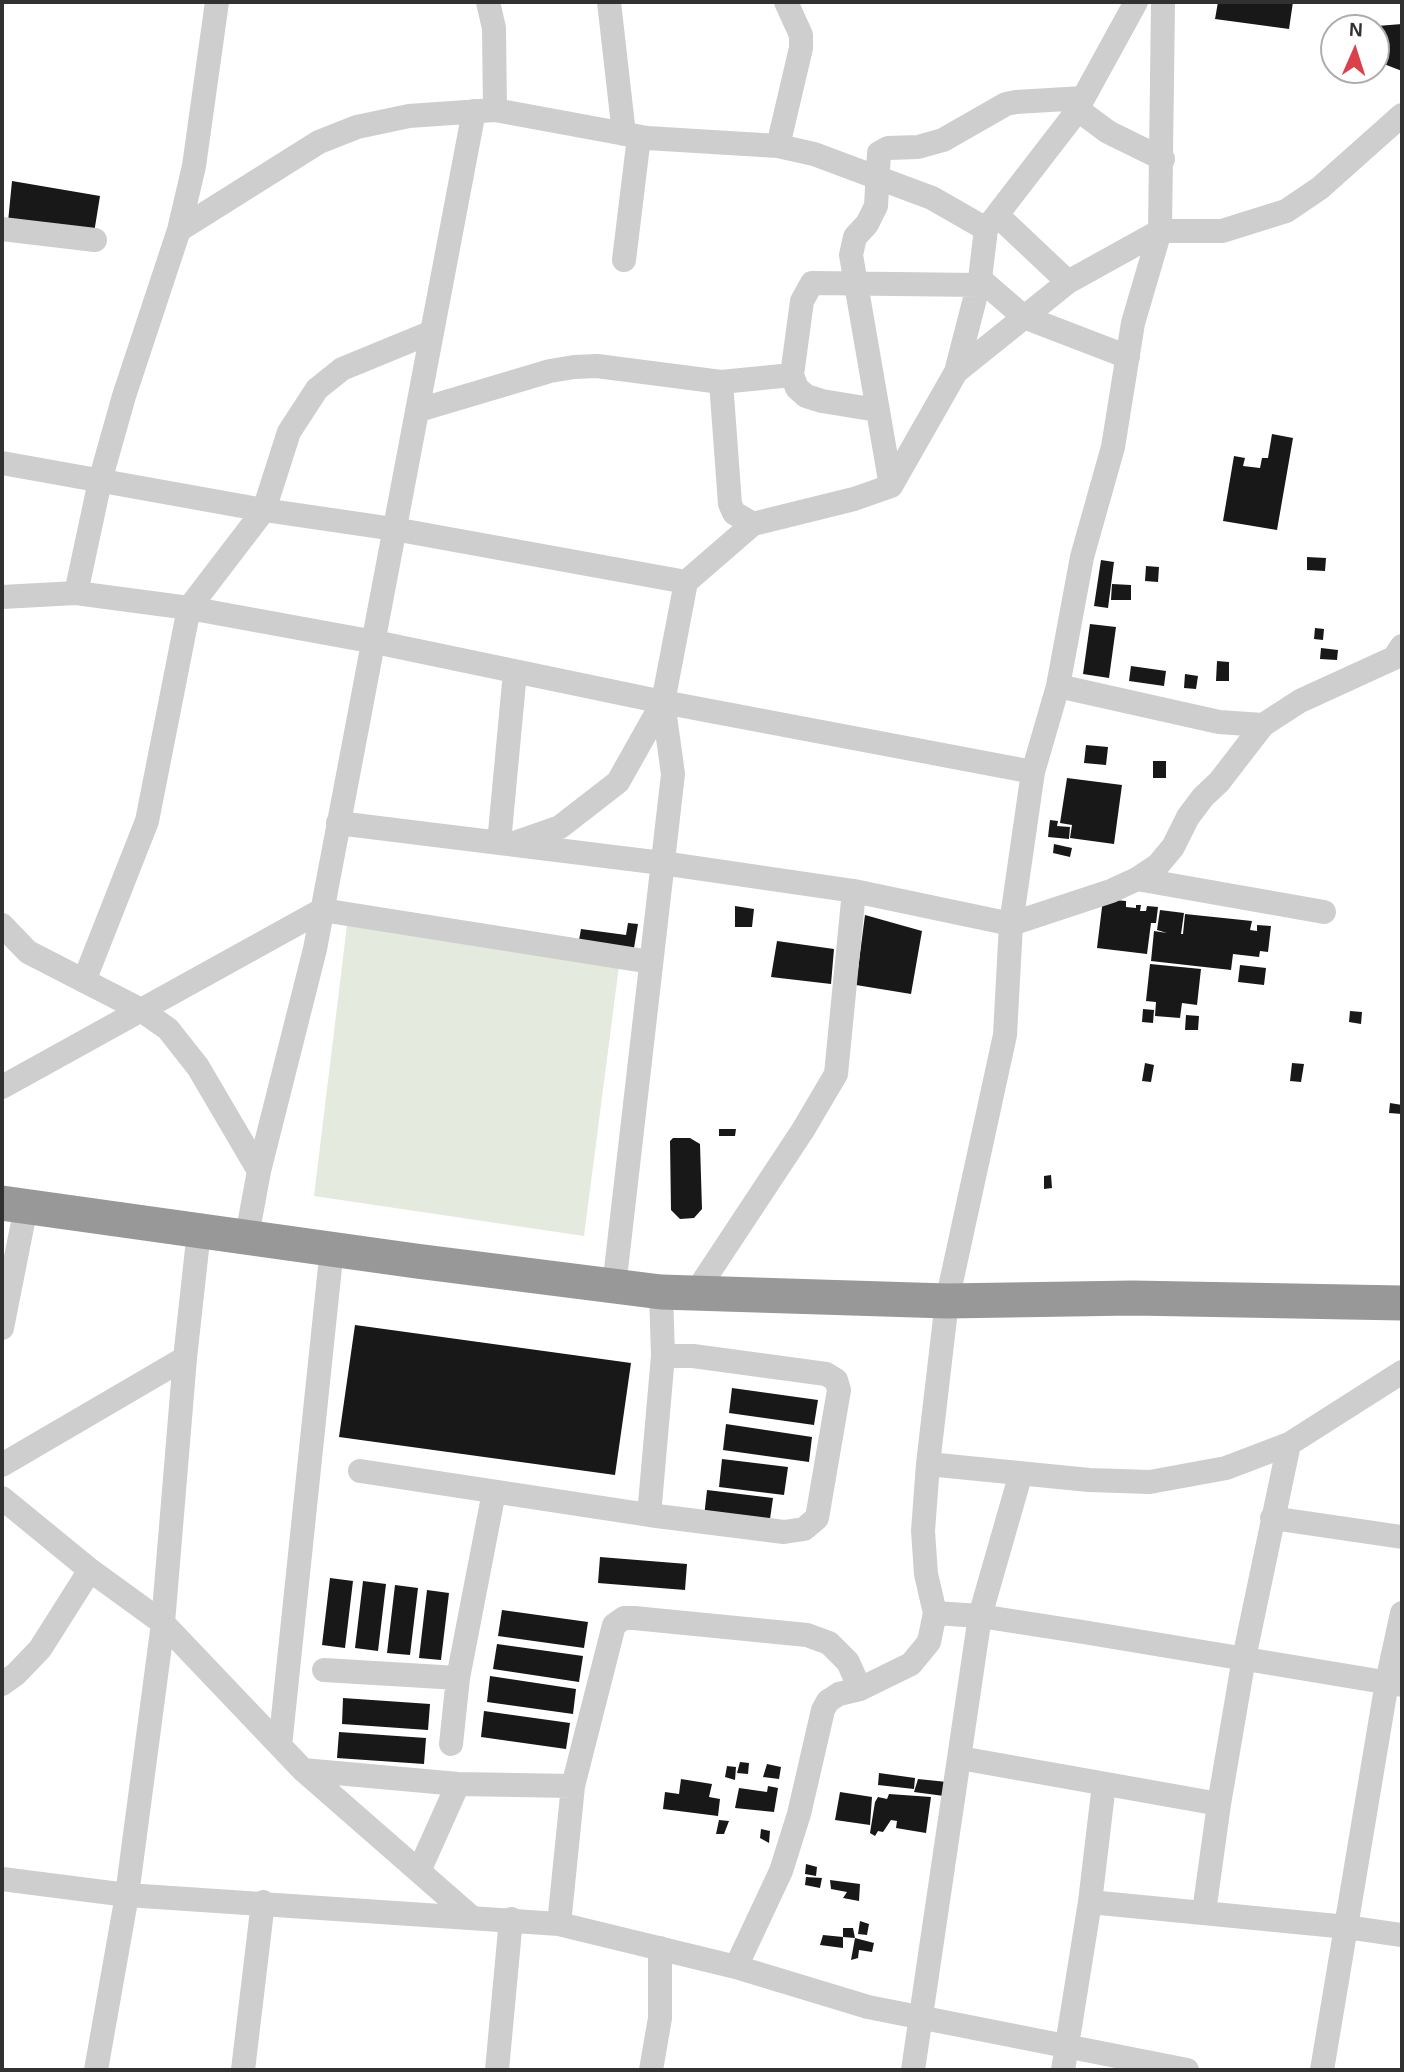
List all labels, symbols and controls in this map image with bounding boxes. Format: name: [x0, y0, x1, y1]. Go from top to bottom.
north arrow: [1320, 14, 1390, 84]
text: N: [1349, 19, 1363, 40]

